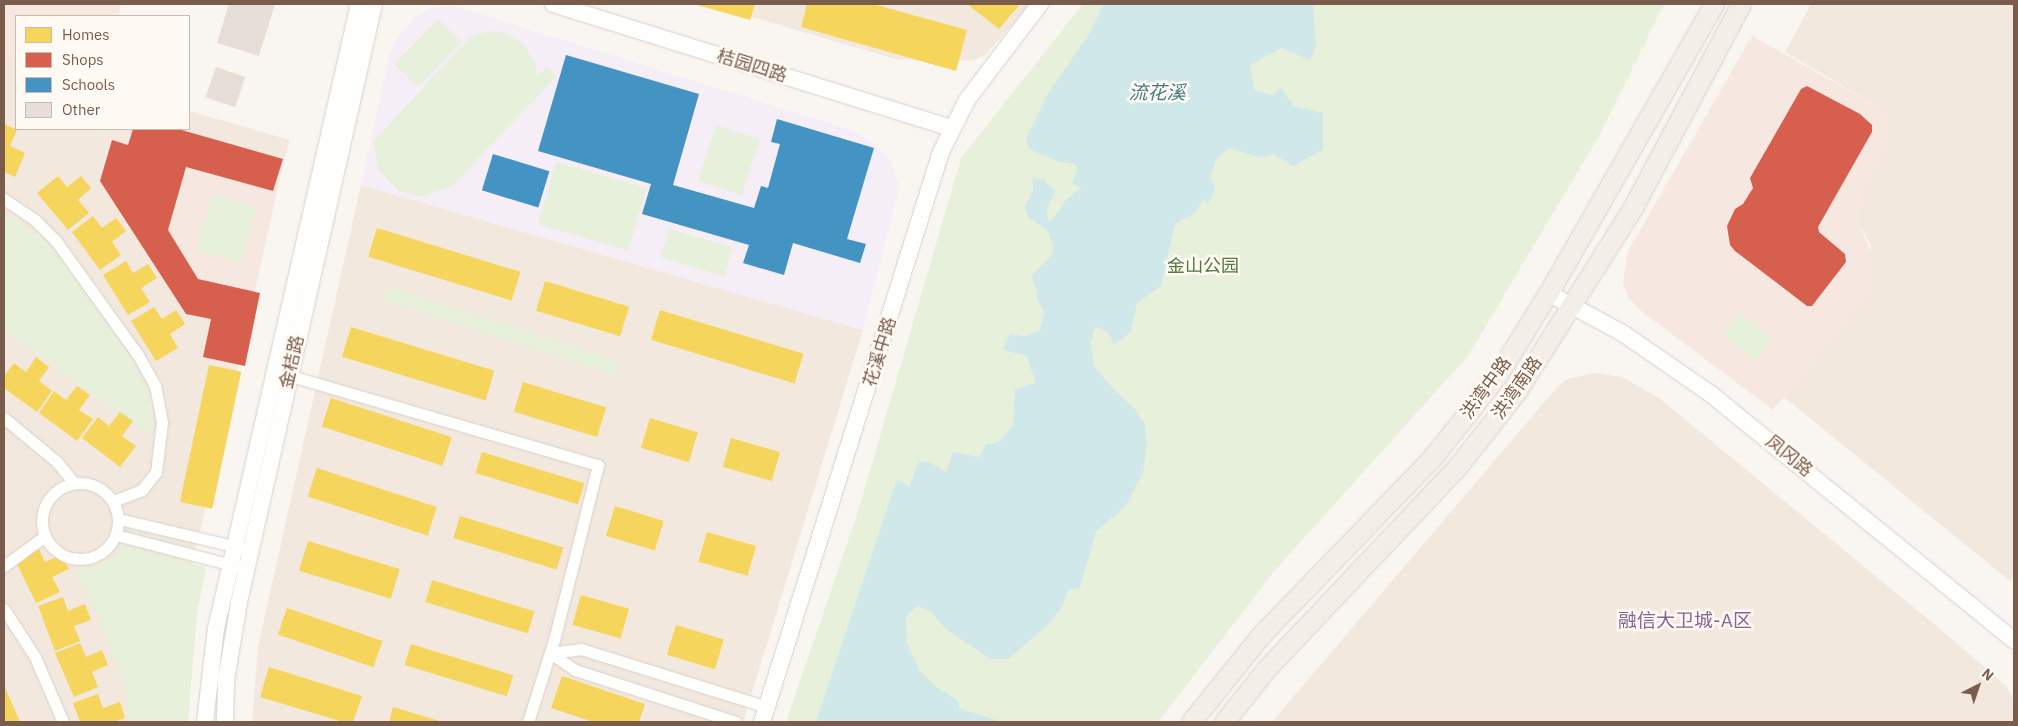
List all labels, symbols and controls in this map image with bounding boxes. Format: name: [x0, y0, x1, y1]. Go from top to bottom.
legend: [15, 15, 190, 130]
text: Homes: [62, 25, 110, 44]
street label: 桔园四路: [714, 45, 790, 87]
text: Shops: [62, 50, 104, 69]
text: Schools: [62, 75, 115, 94]
water label: 流花溪: [1129, 82, 1185, 104]
text: Other: [62, 100, 100, 119]
park label: 金山公园: [1167, 255, 1239, 277]
street label: 花溪中路: [859, 314, 901, 390]
street label: 金桔路: [275, 333, 309, 391]
street label: 洪湾南路: [1488, 352, 1546, 424]
street label: 洪湾中路: [1456, 353, 1516, 423]
street label: 凤冈路: [1761, 431, 1817, 481]
district label: 融信大卫城-A区: [1618, 610, 1752, 632]
north arrow: [1953, 661, 2003, 711]
text: N: [1978, 665, 1998, 685]

